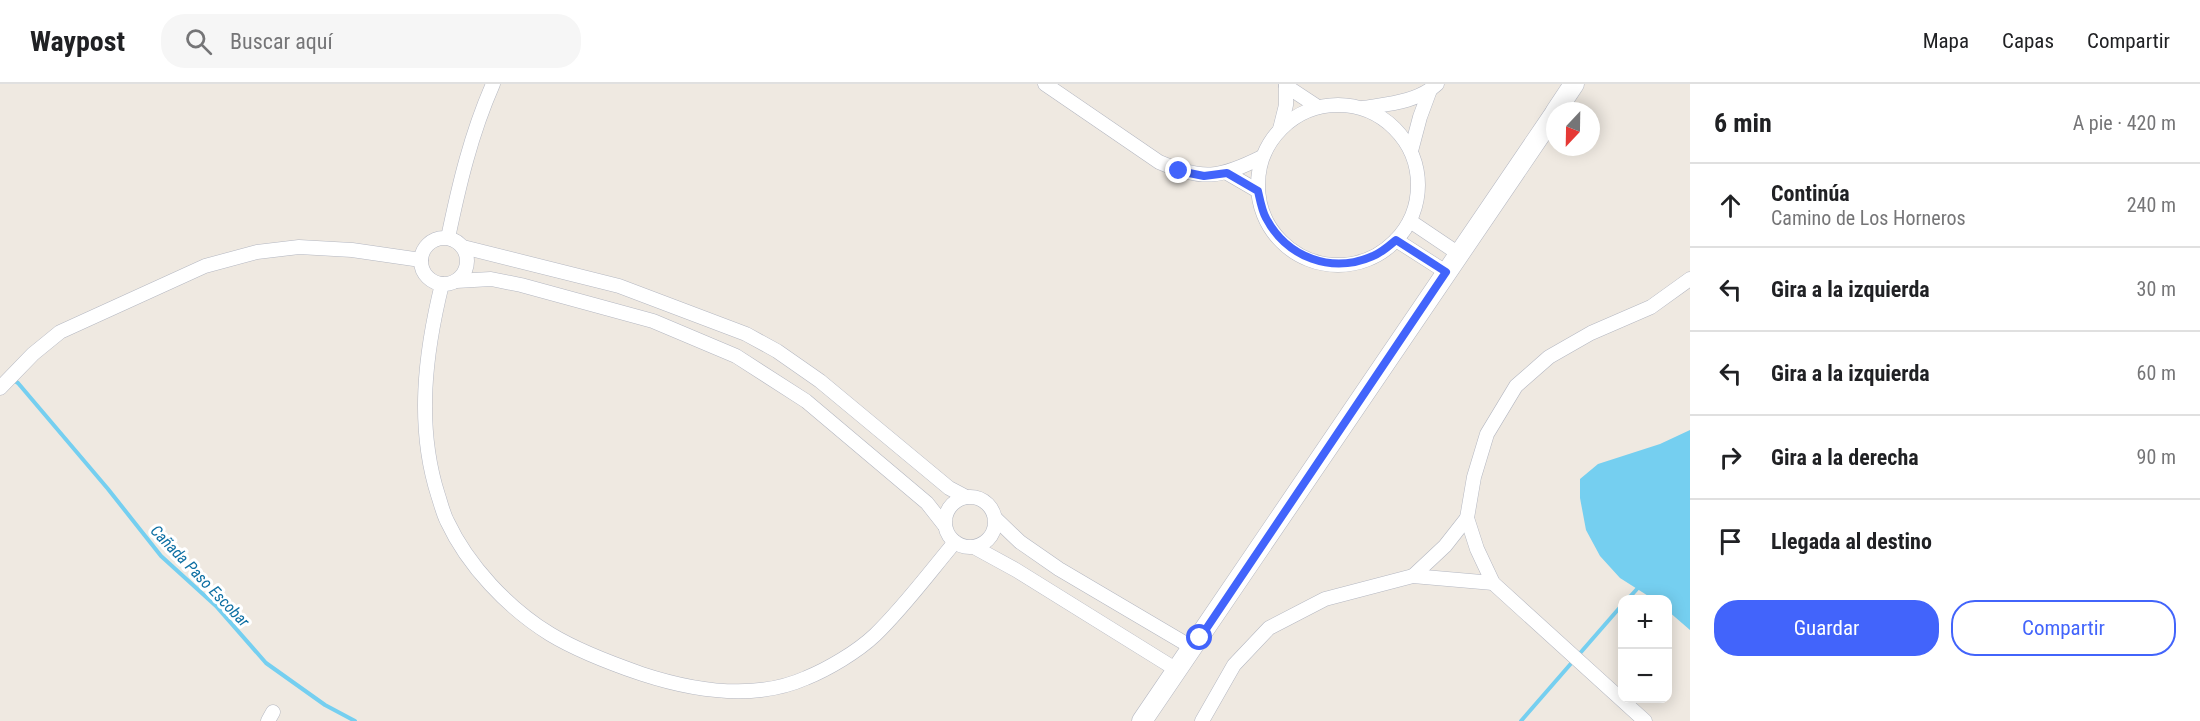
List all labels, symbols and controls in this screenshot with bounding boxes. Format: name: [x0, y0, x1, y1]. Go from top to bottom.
search box: [161, 14, 581, 68]
text: Waypost: [30, 25, 125, 58]
icon: search: [182, 25, 215, 58]
text: Buscar aquí: [230, 29, 333, 54]
text: Mapa: [1923, 29, 1969, 53]
text: Capas: [2002, 29, 2054, 53]
text: Compartir: [2087, 29, 2170, 53]
north arrow: [1546, 102, 1600, 156]
text: 6 min: [1714, 108, 1772, 138]
text: A pie · 420 m: [2073, 111, 2176, 135]
route end: [1165, 157, 1191, 183]
text: Continúa: [1771, 181, 1850, 206]
icon: ahead: [1714, 189, 1747, 222]
text: 240 m: [2127, 193, 2176, 217]
text: Camino de Los Horneros: [1771, 206, 1966, 230]
icon: left: [1714, 273, 1747, 306]
text: Gira a la izquierda: [1771, 277, 1930, 302]
text: 30 m: [2137, 277, 2176, 301]
icon: left: [1714, 357, 1747, 390]
text: Gira a la izquierda: [1771, 361, 1930, 386]
text: 60 m: [2137, 361, 2176, 385]
icon: right: [1714, 441, 1747, 474]
text: Gira a la derecha: [1771, 445, 1919, 470]
text: 90 m: [2137, 445, 2176, 469]
water label: Cañada Paso Escobar: [147, 521, 254, 632]
icon: arrive: [1714, 525, 1747, 558]
text: Llegada al destino: [1771, 529, 1932, 554]
map controls: [1618, 595, 1672, 703]
button: +: [1618, 595, 1672, 649]
button: Guardar: [1714, 600, 1939, 656]
button: Compartir: [1951, 600, 2176, 656]
route start: [1186, 624, 1212, 650]
button: −: [1618, 649, 1672, 703]

